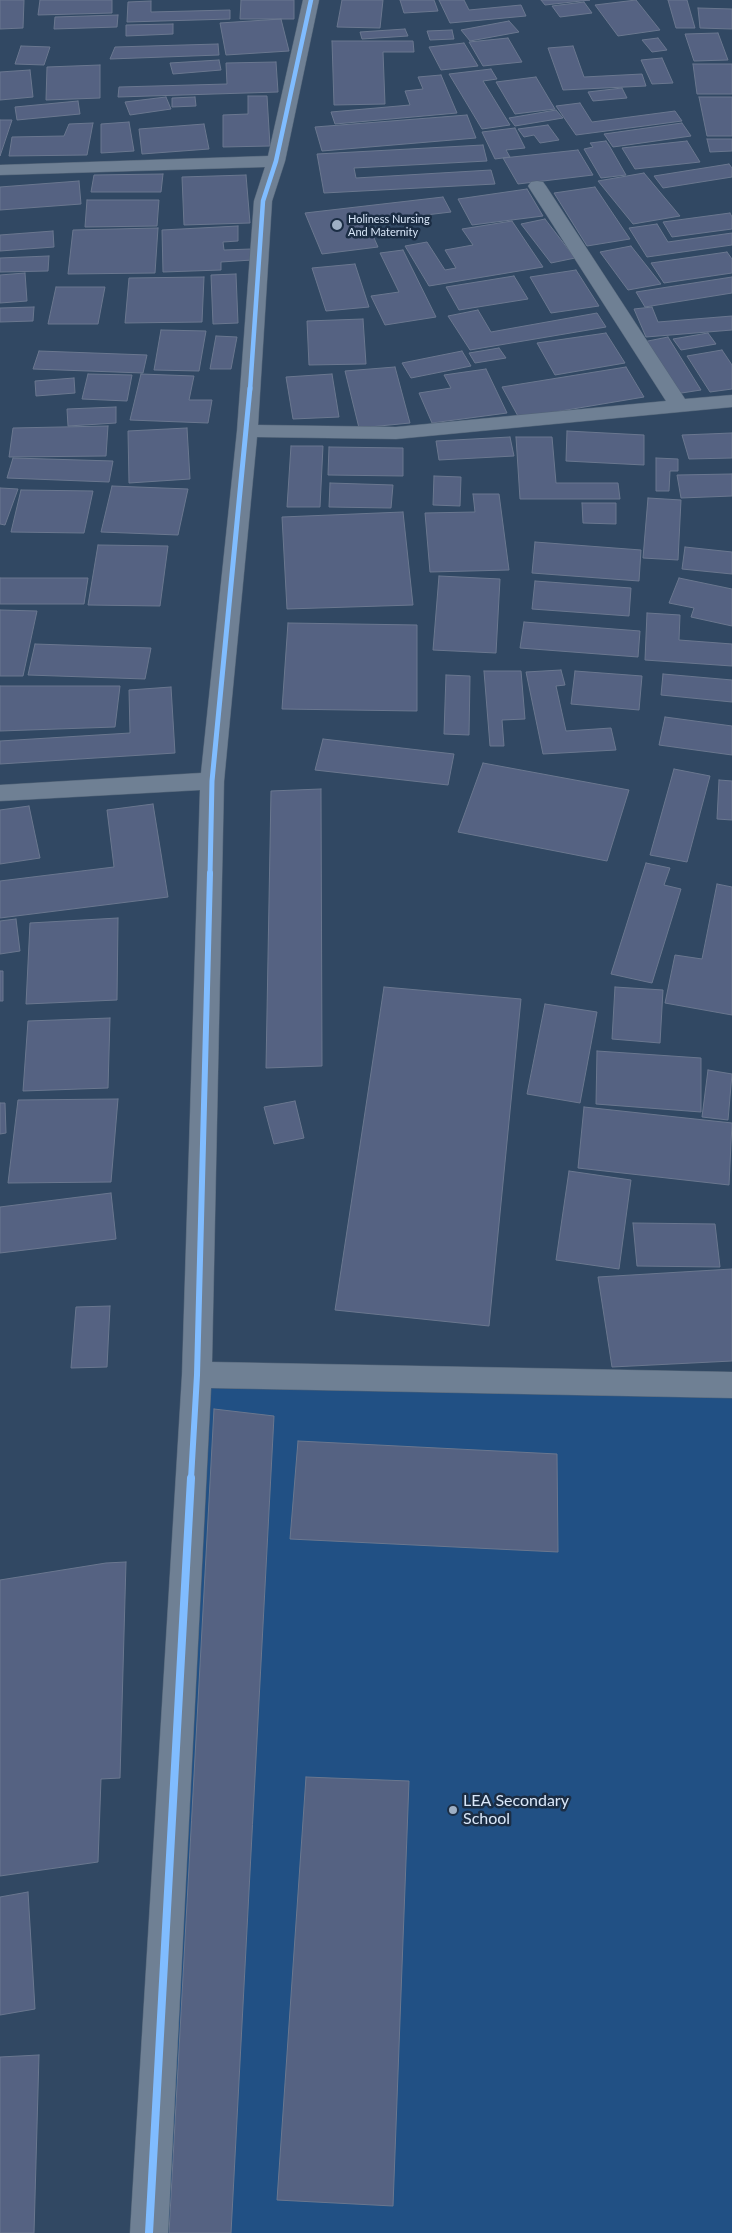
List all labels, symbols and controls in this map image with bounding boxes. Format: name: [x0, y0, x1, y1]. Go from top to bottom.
place label: Holiness Nursing And Maternity: [348, 212, 430, 238]
marker: Holiness Nursing And Maternity: [330, 218, 344, 232]
place label: LEA Secondary School: [463, 1791, 569, 1829]
marker: LEA Secondary School: [447, 1804, 459, 1816]

